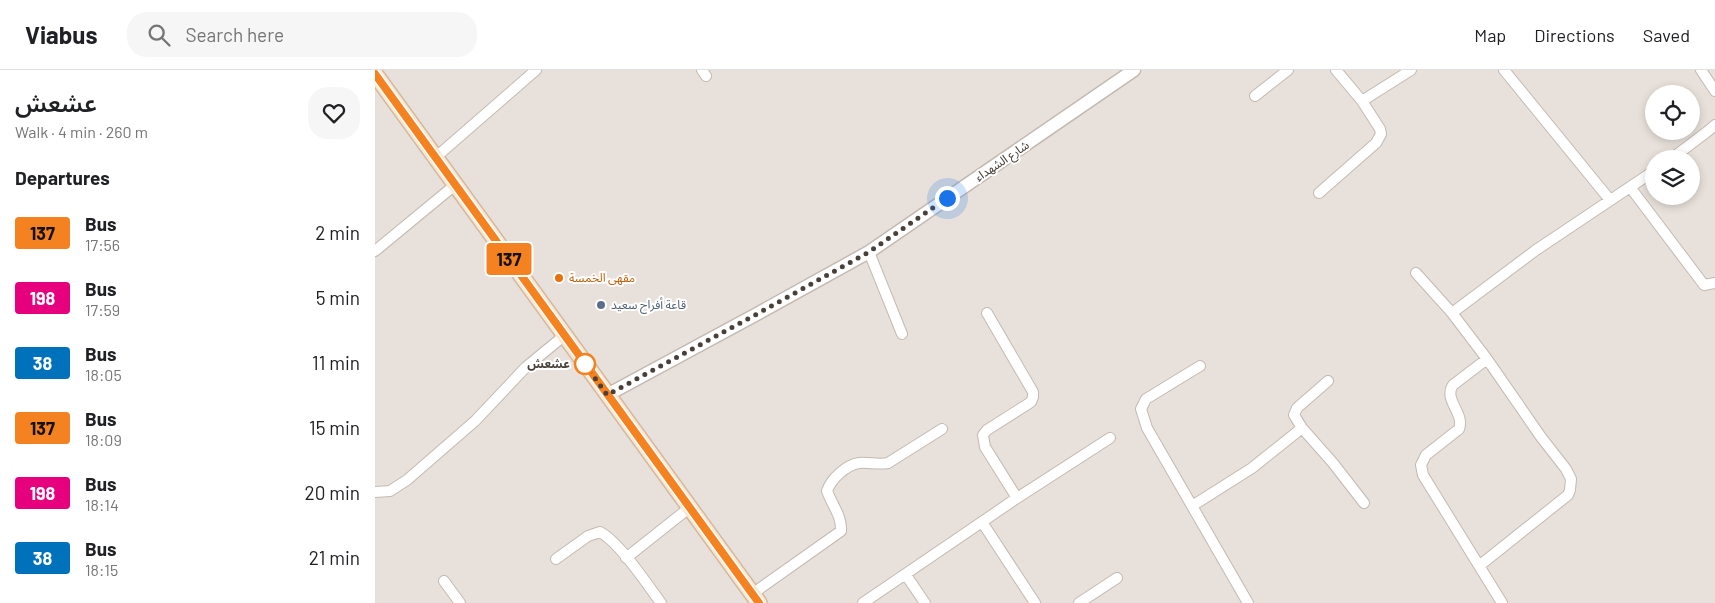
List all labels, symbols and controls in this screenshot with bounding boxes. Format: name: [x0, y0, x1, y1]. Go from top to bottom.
search box: [127, 12, 477, 57]
text: Viabus: [25, 20, 97, 49]
icon: search: [145, 21, 173, 49]
text: Search here: [185, 23, 284, 46]
text: Map: [1474, 24, 1506, 46]
text: Directions: [1534, 24, 1615, 46]
text: Saved: [1643, 24, 1690, 46]
map controls: [1645, 85, 1700, 205]
button: locate: [1645, 85, 1700, 140]
button: heart: [308, 87, 360, 139]
text: عشعش: [15, 88, 97, 117]
text: Walk · 4 min · 260 m: [15, 122, 148, 141]
street label: شارع الشهداء: [972, 137, 1033, 186]
button: layers: [1645, 150, 1700, 205]
text: Departures: [15, 166, 110, 189]
your location: [935, 186, 960, 211]
text: Bus: [85, 212, 117, 235]
text: 2 min: [315, 221, 360, 244]
text: 137: [30, 222, 55, 244]
text: 17:56: [85, 235, 120, 254]
line badge: 137: [480, 243, 538, 275]
text: 137: [496, 248, 522, 270]
place label: مقهى الخمسة: [569, 270, 635, 285]
marker: مقهى الخمسة: [553, 272, 565, 284]
text: Bus: [85, 277, 117, 300]
text: 5 min: [316, 286, 360, 309]
text: 198: [30, 287, 55, 309]
place label: قاعة أفراح سعيد: [611, 297, 686, 314]
marker: قاعة أفراح سعيد: [595, 299, 607, 311]
text: 17:59: [85, 300, 120, 319]
text: Bus: [85, 342, 117, 365]
text: 11 min: [312, 351, 360, 374]
text: 38: [33, 352, 52, 374]
marker: عشعش: [574, 353, 596, 375]
place label: عشعش: [527, 356, 570, 371]
text: 18:05: [85, 365, 122, 384]
text: Bus: [85, 407, 117, 430]
text: 15 min: [309, 416, 360, 439]
text: 137: [30, 417, 55, 439]
text: 18:09: [85, 430, 122, 449]
text: Bus: [85, 472, 117, 495]
text: 20 min: [304, 481, 360, 504]
text: 198: [30, 482, 55, 504]
text: 18:14: [85, 495, 119, 514]
text: Bus: [85, 537, 117, 560]
text: 21 min: [309, 546, 360, 569]
text: 38: [33, 547, 52, 569]
text: 18:15: [85, 560, 118, 579]

